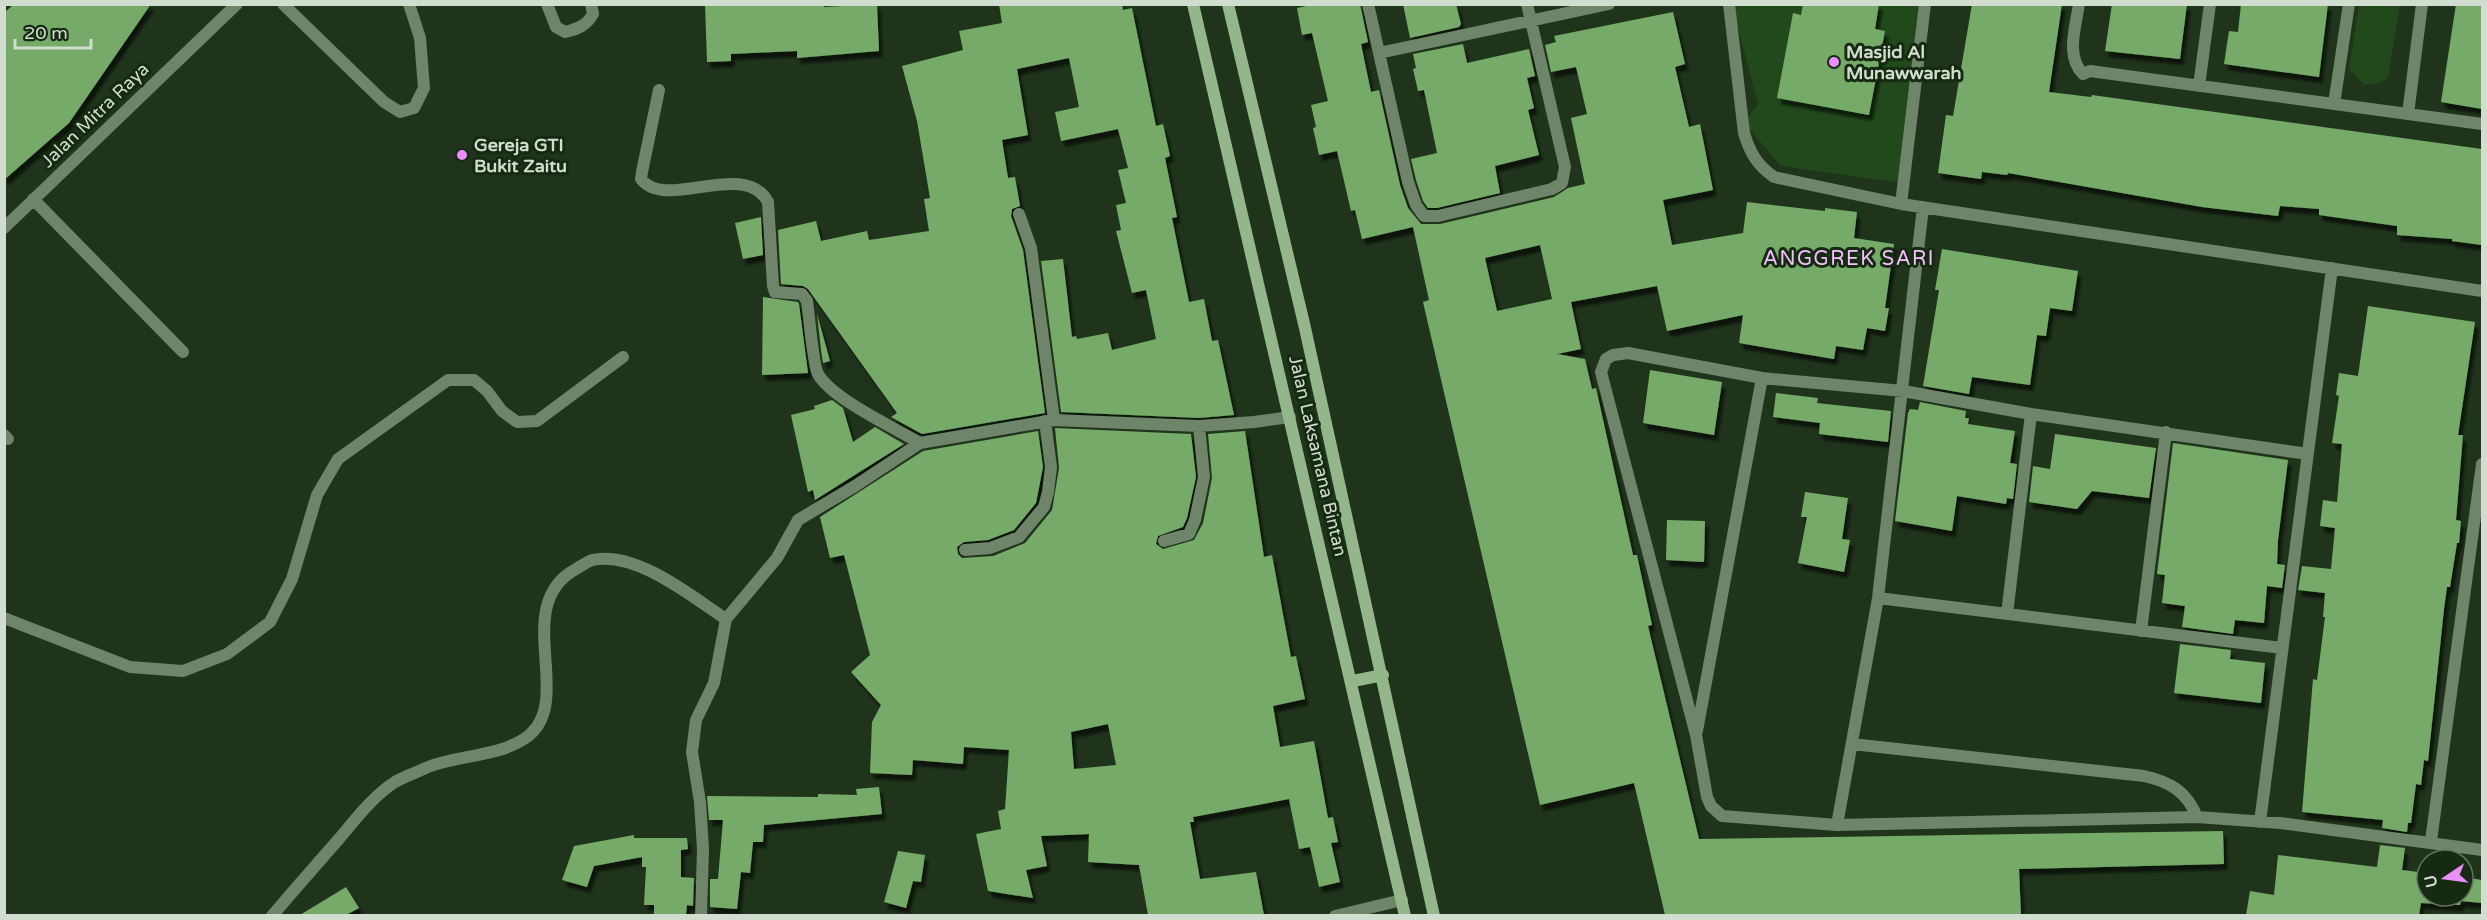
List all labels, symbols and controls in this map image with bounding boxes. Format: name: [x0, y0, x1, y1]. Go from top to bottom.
scale bar: [15, 12, 92, 50]
text: 20 m: [24, 22, 68, 44]
place label: Masjid Al Munawwarah: [1846, 41, 1962, 84]
marker: Masjid Al Munawwarah: [1827, 55, 1841, 69]
street label: Jalan Mitra Raya: [36, 58, 154, 172]
place label: Gereja GTI Bukit Zaitu: [474, 134, 567, 177]
marker: Gereja GTI Bukit Zaitu: [455, 148, 469, 162]
district label: ANGGREK SARI: [1763, 247, 1935, 271]
street label: Jalan Laksamana Bintan: [1284, 353, 1352, 559]
north arrow: [2415, 848, 2475, 908]
text: U: [2420, 873, 2442, 889]

